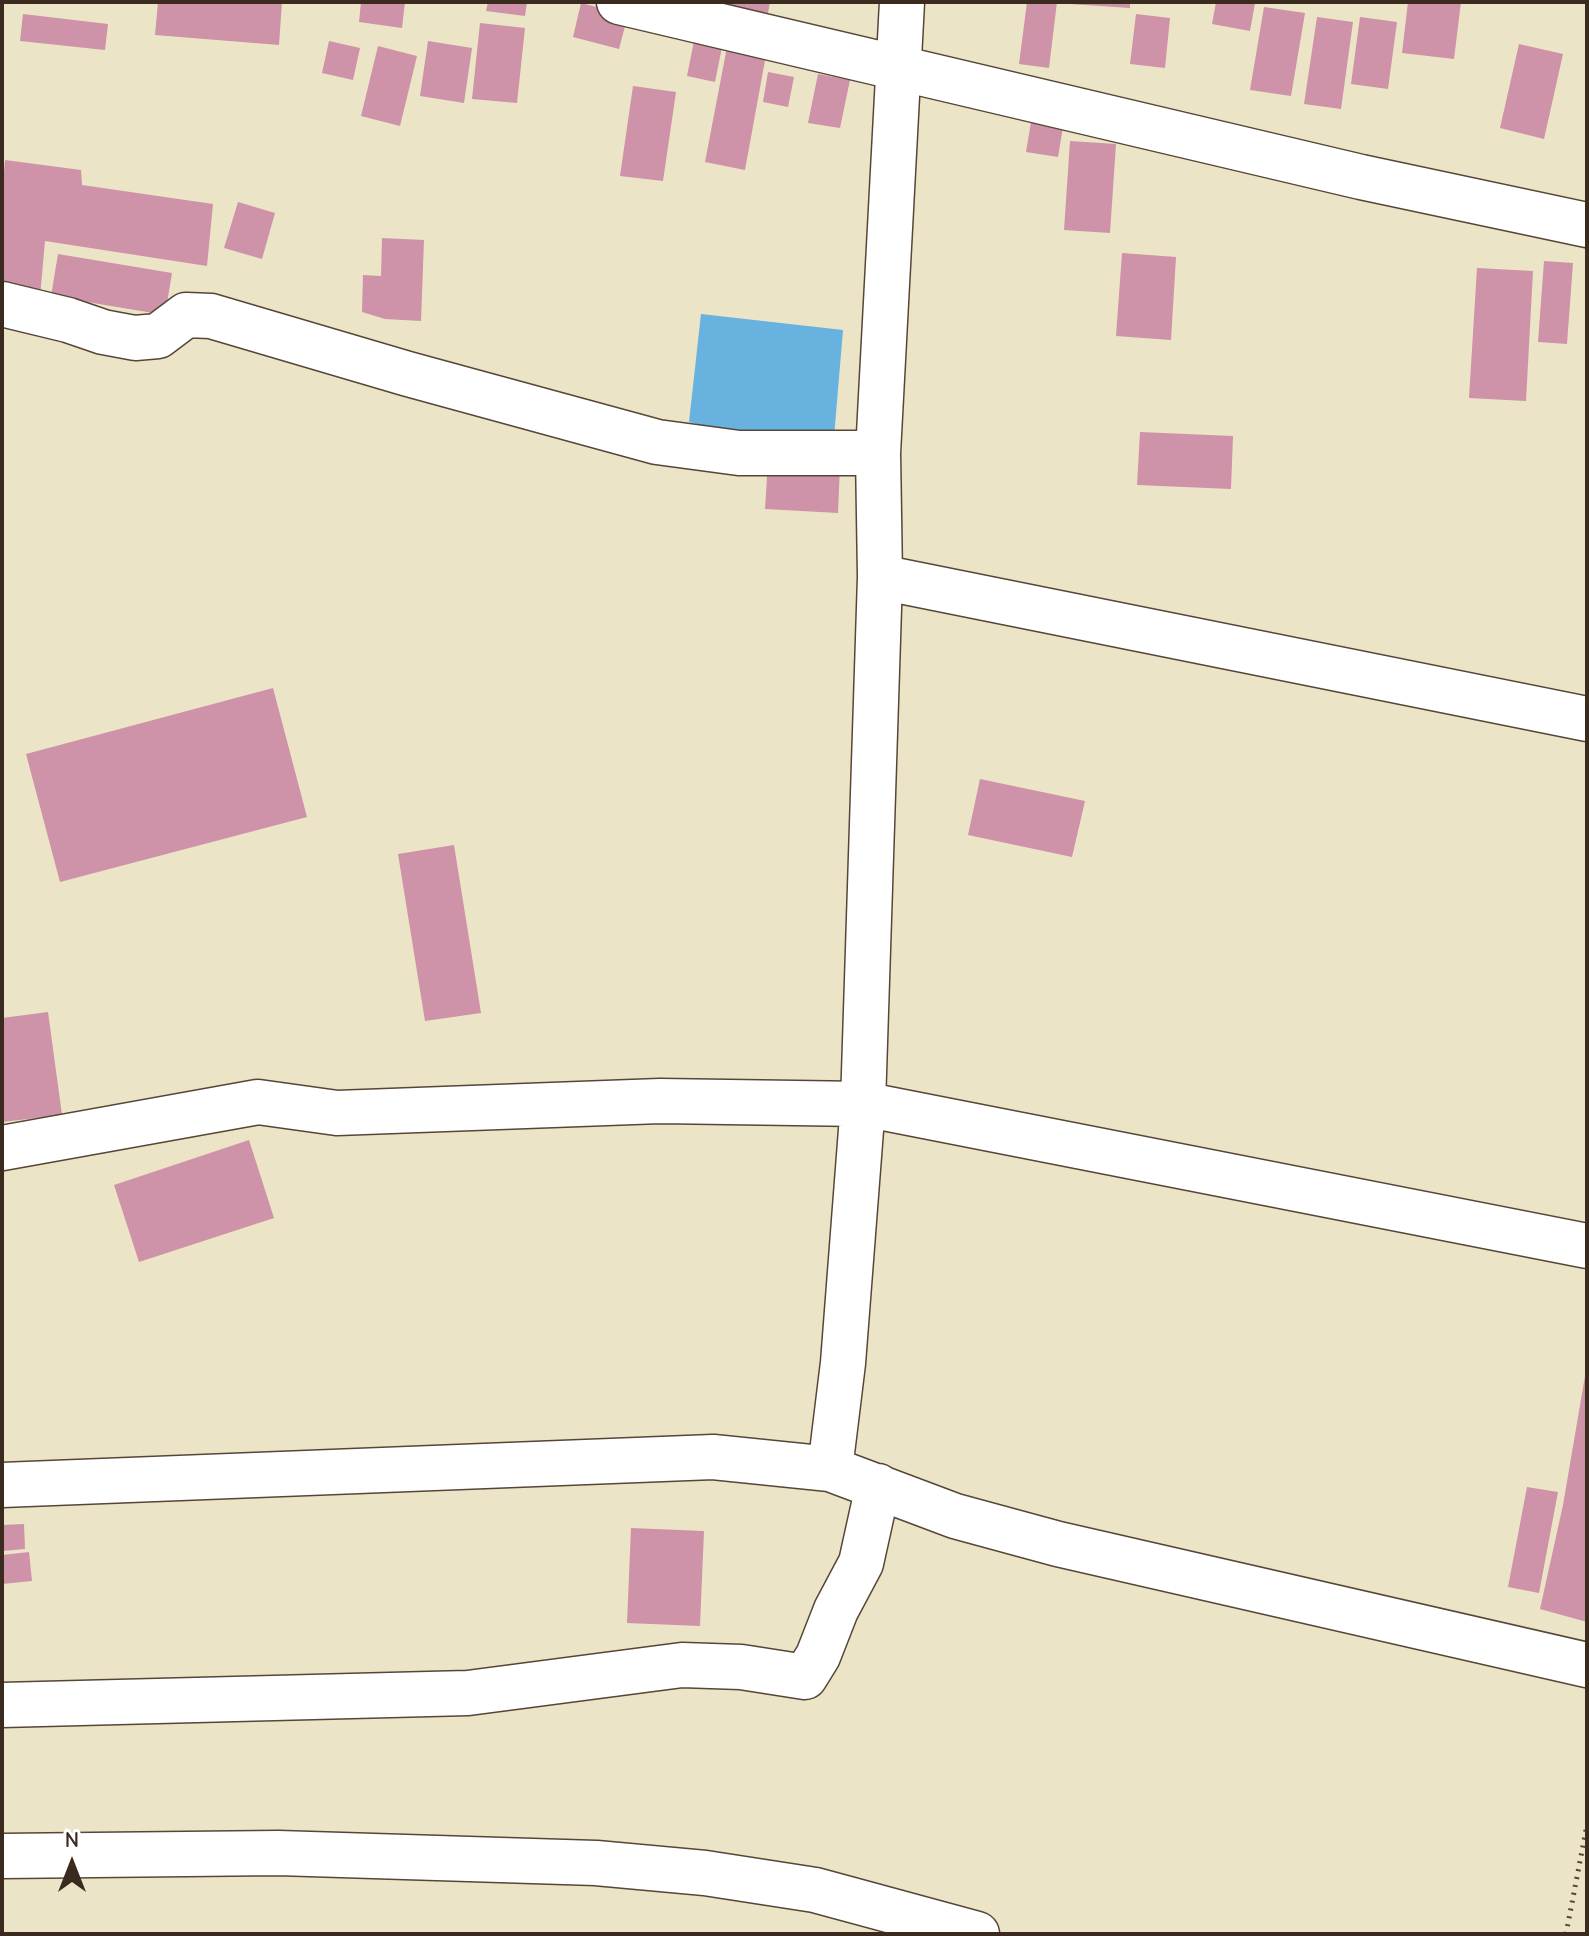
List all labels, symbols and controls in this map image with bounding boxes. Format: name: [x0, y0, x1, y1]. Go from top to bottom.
north arrow: [32, 1824, 112, 1904]
text: N: [65, 1827, 79, 1853]

